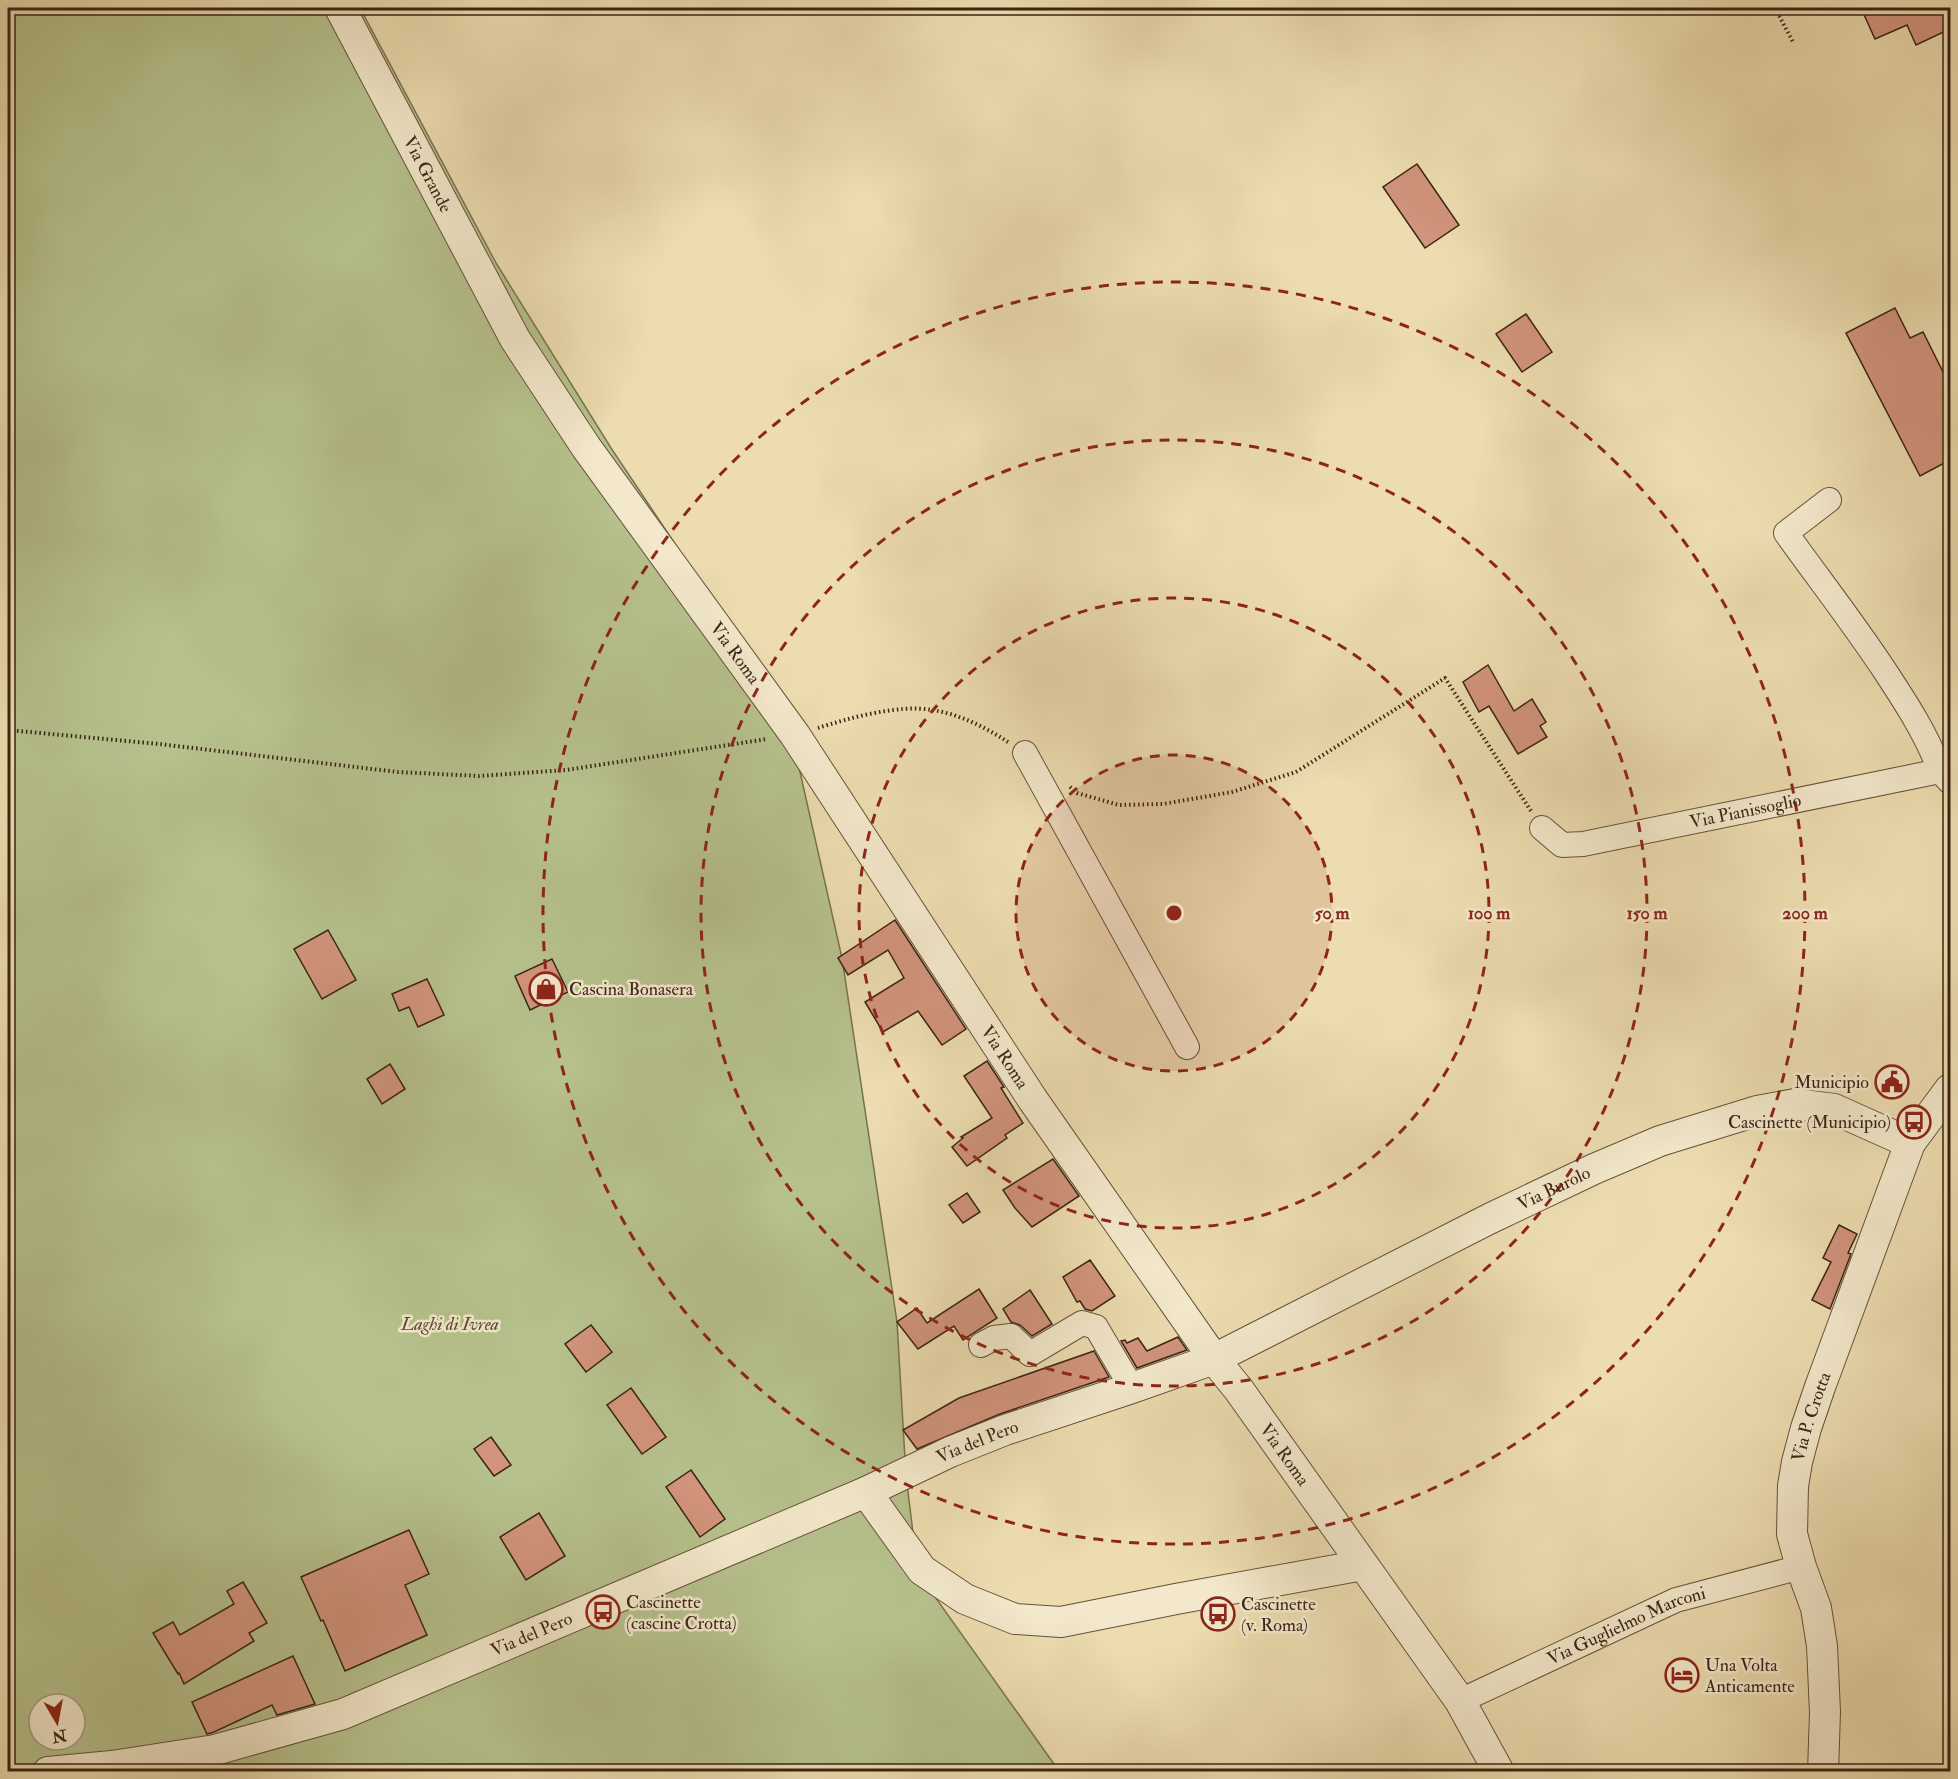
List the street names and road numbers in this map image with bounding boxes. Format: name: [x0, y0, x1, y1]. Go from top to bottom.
street label: Via Grande: [398, 132, 457, 217]
street label: Via Roma: [705, 617, 766, 689]
street label: Via Pianissoglio: [1688, 789, 1804, 834]
street label: Via Roma: [975, 1021, 1034, 1094]
street label: Via Burolo: [1514, 1161, 1595, 1216]
street label: Via P. Crotta: [1787, 1368, 1837, 1464]
street label: Via del Pero: [933, 1415, 1022, 1469]
street label: Via Roma: [1254, 1419, 1315, 1491]
street label: Via Guglielmo Marconi: [1544, 1582, 1708, 1671]
street label: Via del Pero: [487, 1607, 576, 1662]

